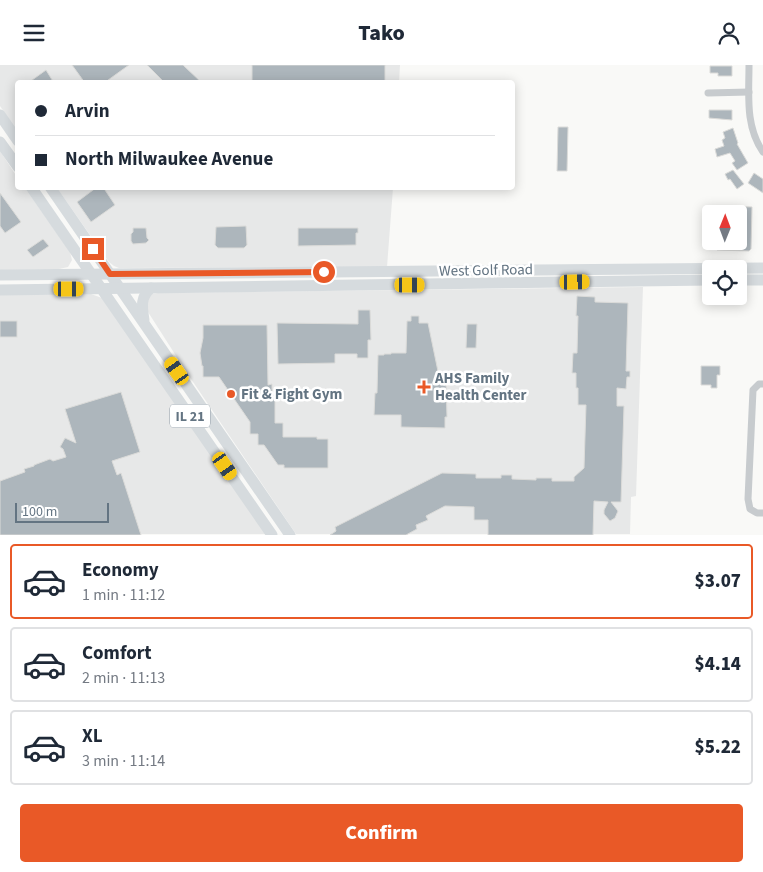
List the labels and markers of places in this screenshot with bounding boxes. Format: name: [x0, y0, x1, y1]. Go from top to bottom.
place label: AHS Family Health Center: [434, 368, 527, 406]
marker: AHS Family Health Center: [417, 380, 431, 394]
place label: Fit & Fight Gym: [241, 384, 342, 405]
marker: Fit & Fight Gym: [225, 388, 237, 400]

